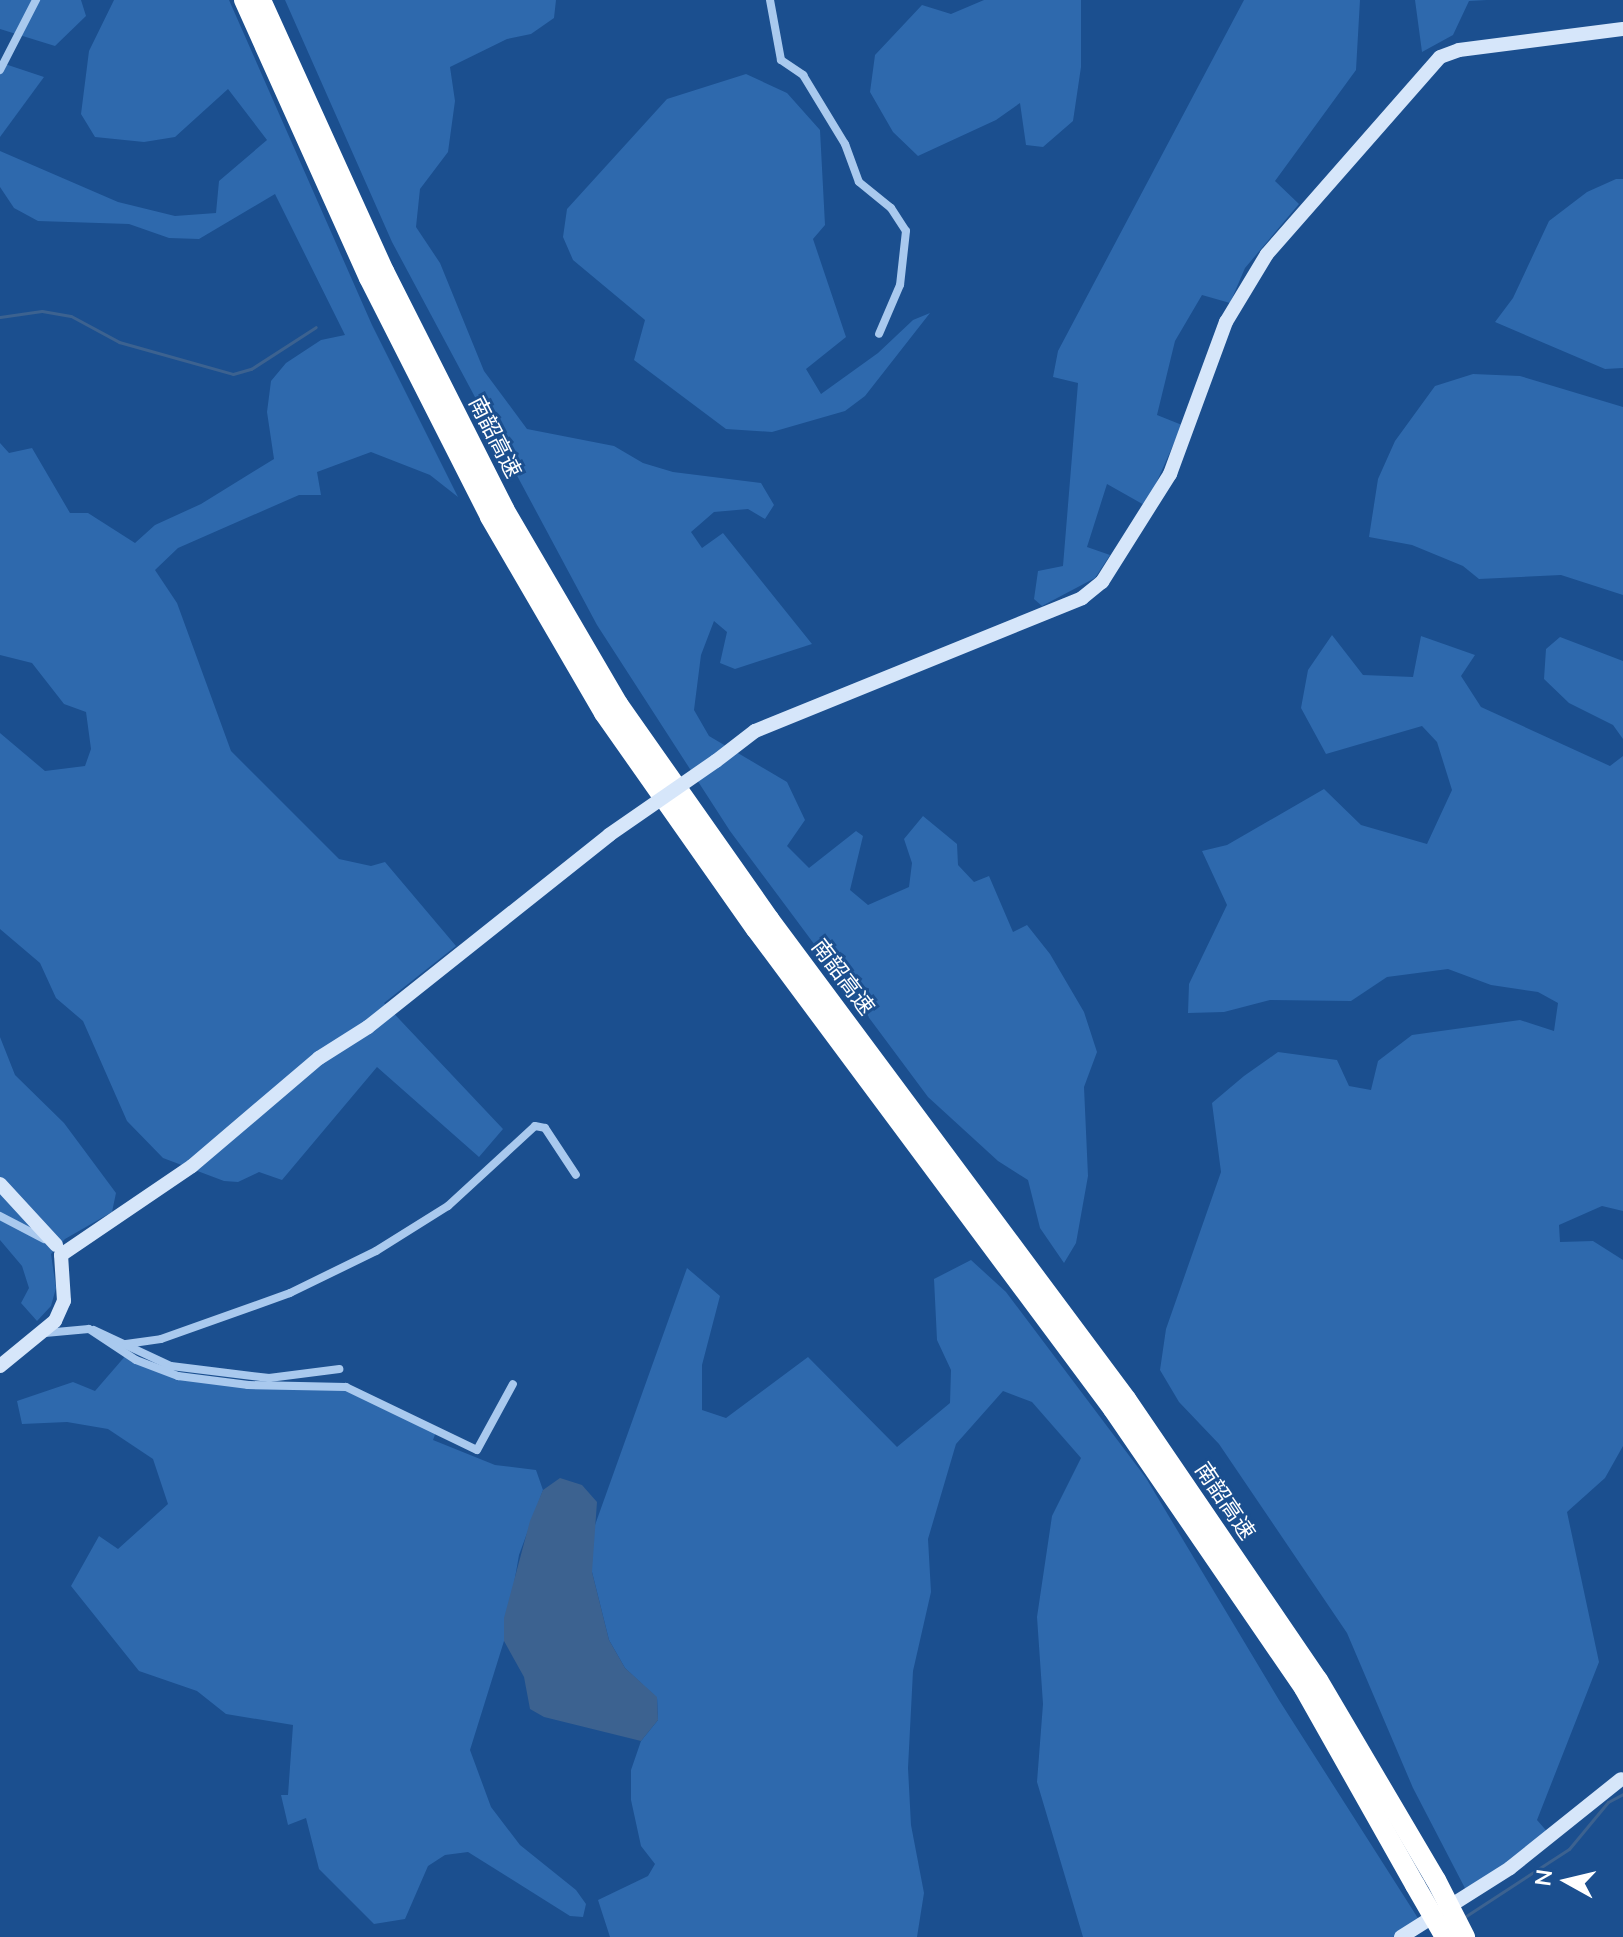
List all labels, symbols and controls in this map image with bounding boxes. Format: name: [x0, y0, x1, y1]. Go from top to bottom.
street label: 南韶高速: [463, 392, 527, 482]
street label: 南韶高速: [806, 934, 880, 1020]
street label: 南韶高速: [1189, 1457, 1261, 1545]
north arrow: [1527, 1841, 1607, 1921]
text: N: [1528, 1867, 1558, 1888]

